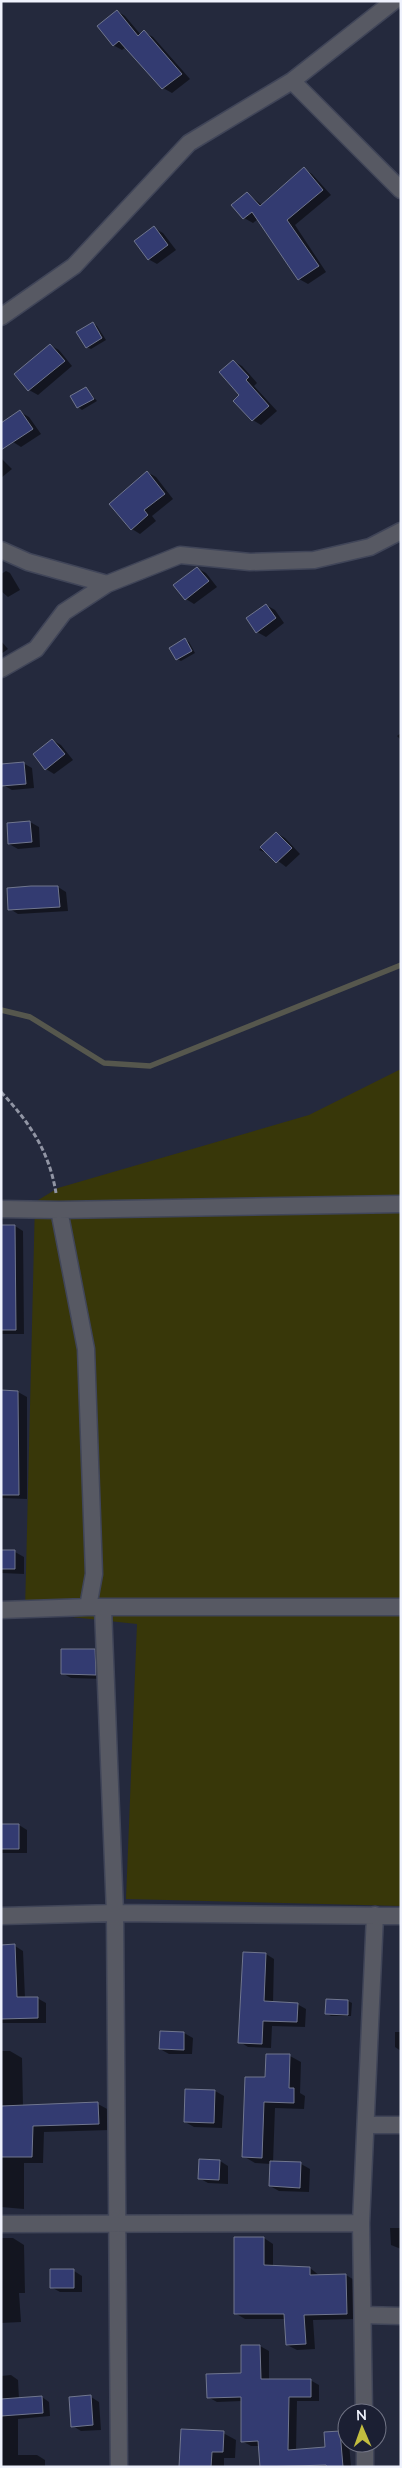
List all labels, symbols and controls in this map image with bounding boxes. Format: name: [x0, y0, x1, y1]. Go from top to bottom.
north arrow: [337, 2403, 387, 2453]
text: N: [356, 2406, 367, 2423]

